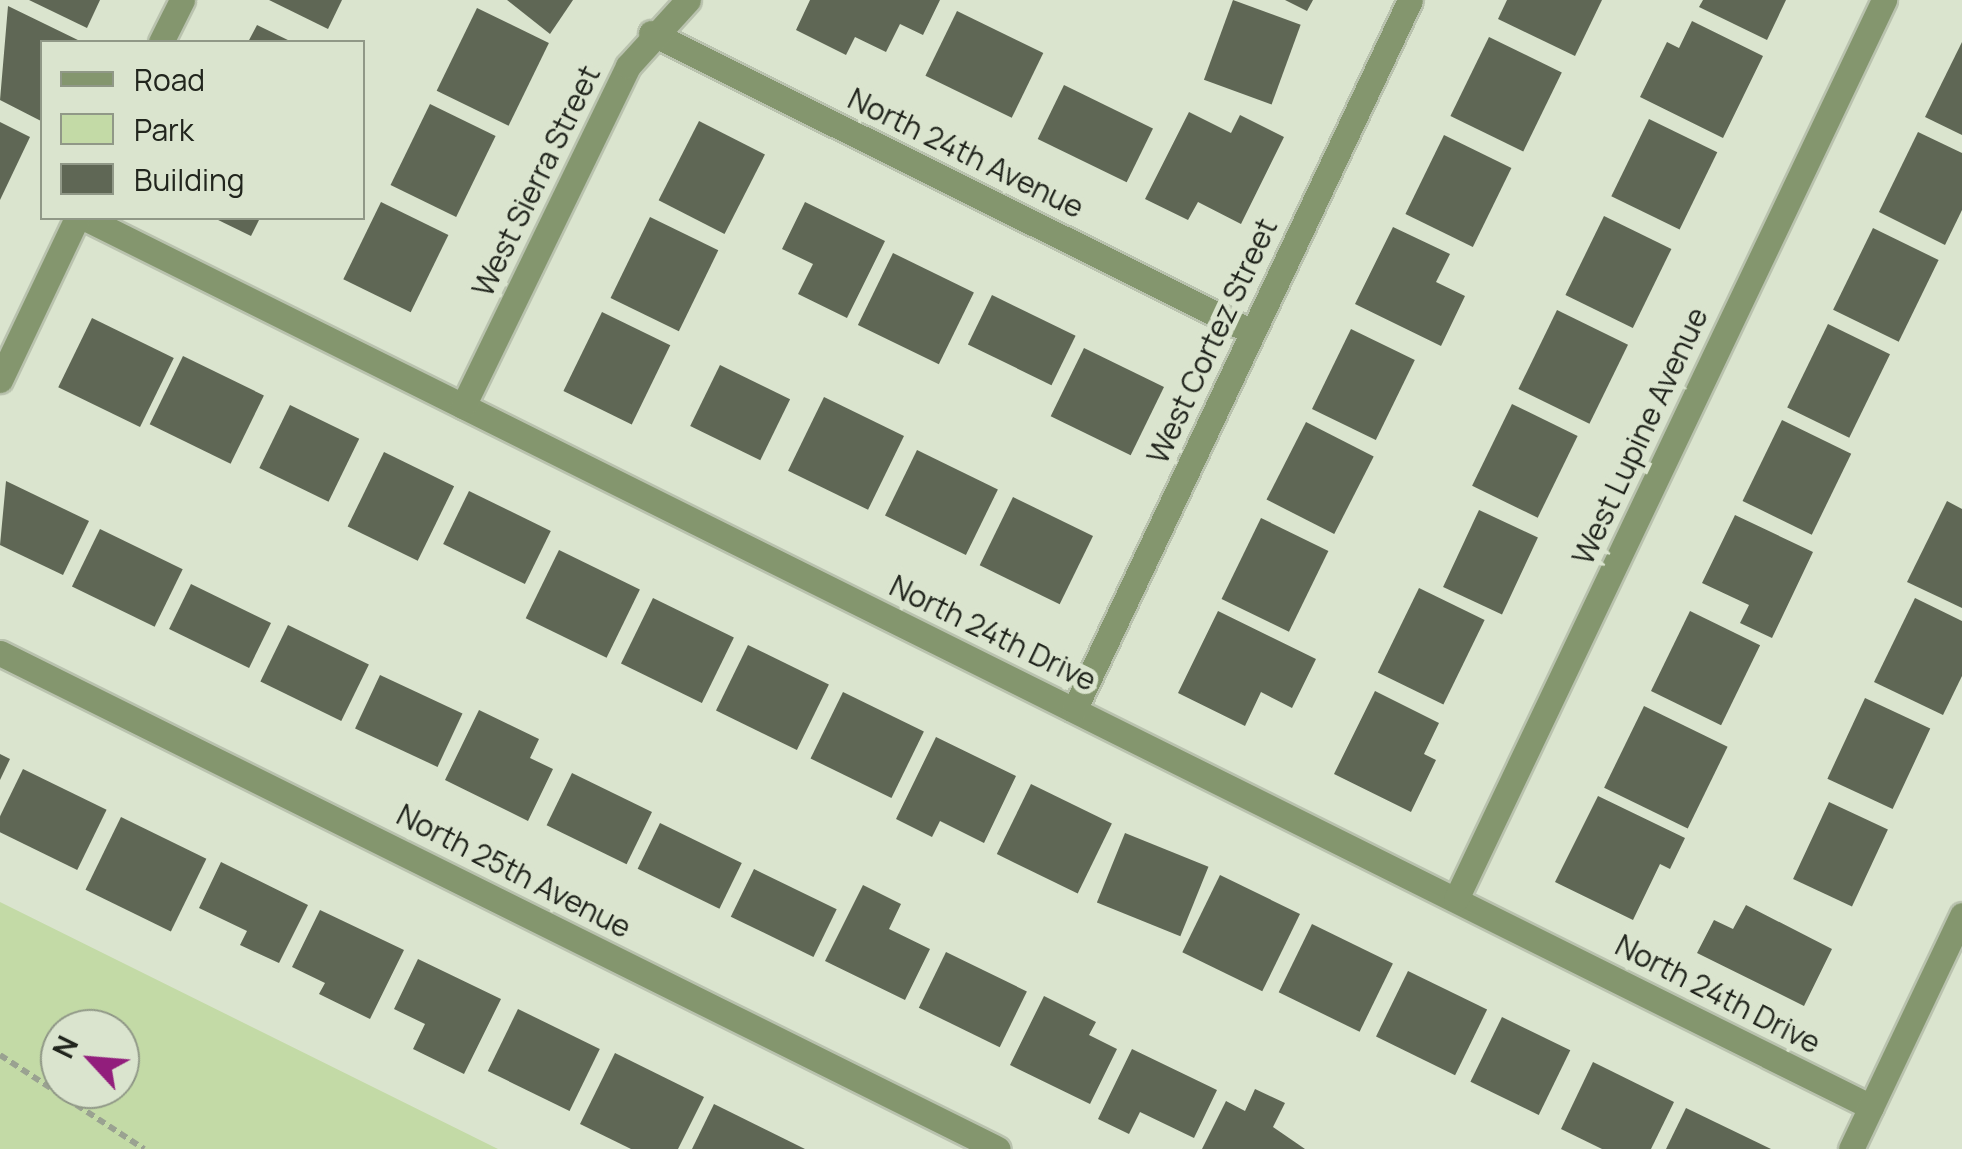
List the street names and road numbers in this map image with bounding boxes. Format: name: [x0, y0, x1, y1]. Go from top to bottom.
street label: West Sierra Street: [464, 60, 608, 302]
street label: North 24th Avenue: [842, 80, 1090, 226]
street label: West Cortez Street: [1139, 213, 1285, 469]
street label: West Lupine Avenue: [1565, 302, 1715, 570]
street label: North 24th Drive: [884, 567, 1102, 699]
street label: North 25th Avenue: [391, 796, 637, 946]
street label: North 24th Drive: [1610, 927, 1826, 1061]

